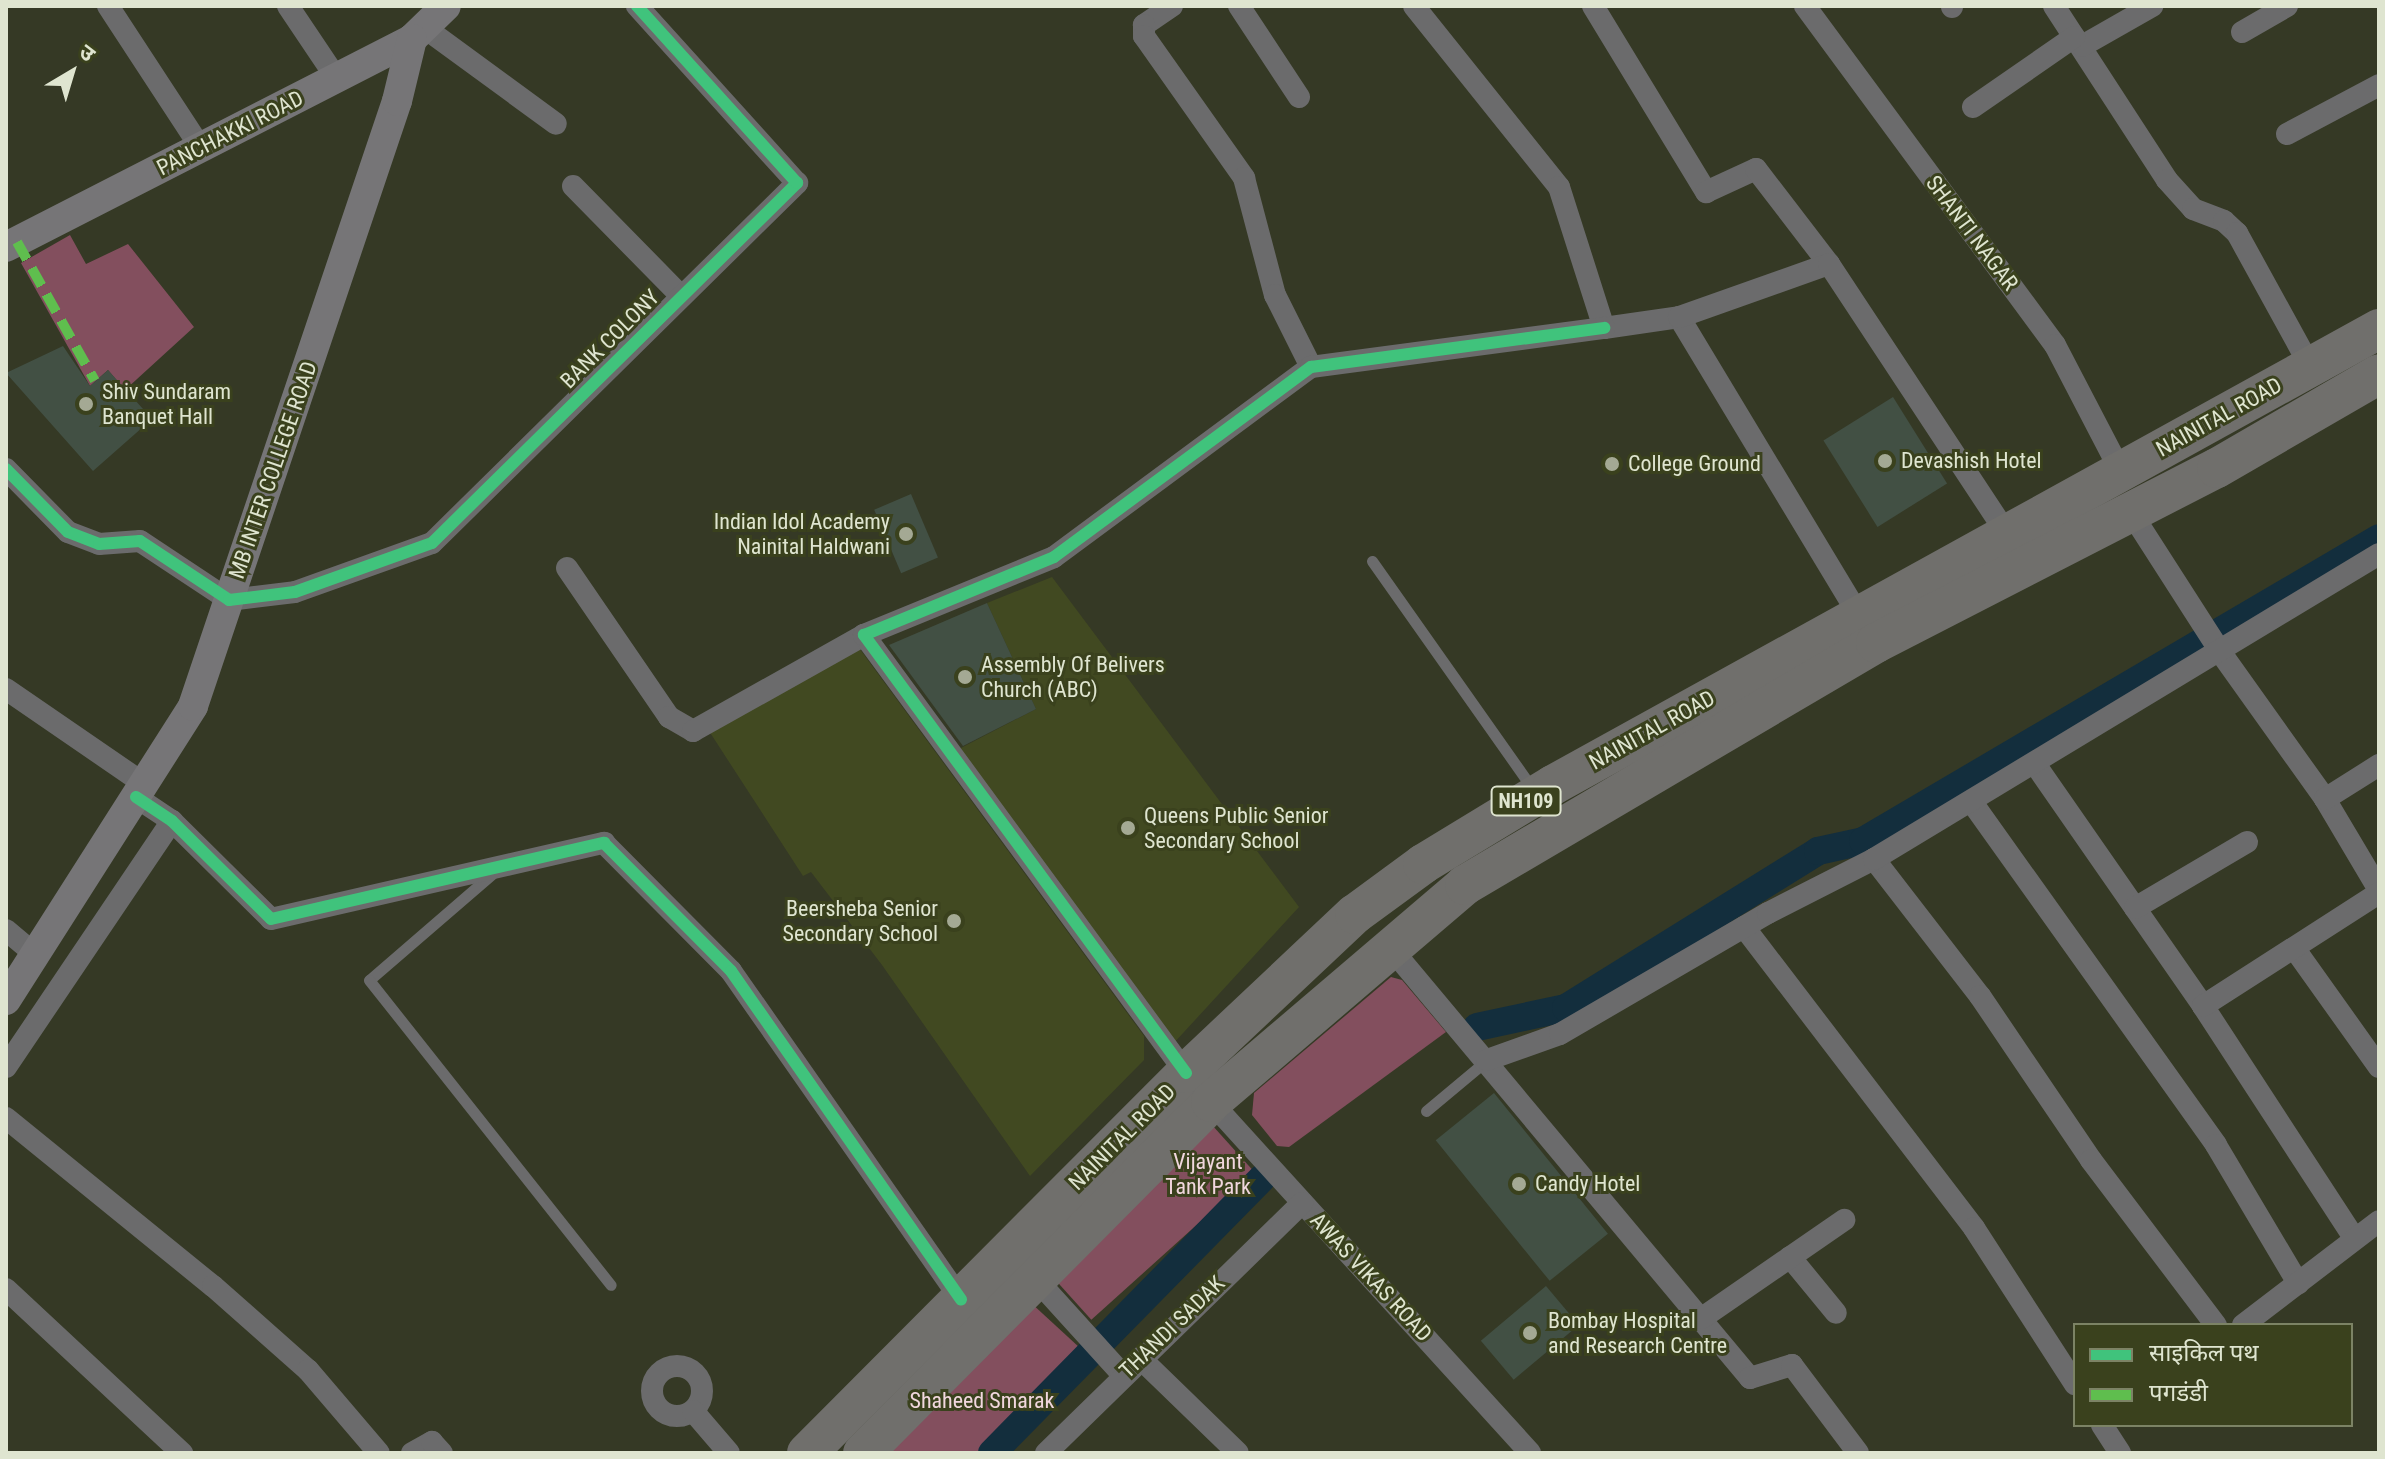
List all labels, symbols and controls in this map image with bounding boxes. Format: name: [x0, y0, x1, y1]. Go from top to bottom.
north arrow: [32, 32, 112, 112]
text: उ: [74, 39, 100, 67]
street label: PANCHAKKI ROAD: [153, 85, 307, 181]
street label: SHANTI NAGAR: [1920, 170, 2024, 296]
street label: BANK COLONY: [555, 284, 665, 394]
street label: MB INTER COLLEGE ROAD: [223, 358, 323, 582]
street label: NAINITAL ROAD: [2152, 372, 2286, 462]
place label: Shiv Sundaram Banquet Hall: [102, 378, 231, 430]
marker: Shiv Sundaram Banquet Hall: [77, 395, 95, 413]
place label: Devashish Hotel: [1901, 448, 2041, 474]
place label: College Ground: [1628, 451, 1761, 477]
marker: Devashish Hotel: [1876, 452, 1894, 470]
marker: College Ground: [1603, 455, 1621, 473]
place label: Indian Idol Academy Nainital Haldwani: [714, 508, 890, 560]
marker: Indian Idol Academy Nainital Haldwani: [897, 525, 915, 543]
place label: Assembly Of Belivers Church (ABC): [981, 651, 1165, 702]
marker: Assembly Of Belivers Church (ABC): [956, 668, 974, 686]
street label: NAINITAL ROAD: [1585, 685, 1719, 775]
road number: NH109: [1490, 785, 1562, 817]
place label: Queens Public Senior Secondary School: [1144, 802, 1328, 854]
marker: Queens Public Senior Secondary School: [1119, 819, 1137, 837]
place label: Beersheba Senior Secondary School: [783, 895, 938, 946]
marker: Beersheba Senior Secondary School: [945, 912, 963, 930]
street label: NAINITAL ROAD: [1063, 1078, 1181, 1196]
park label: Vijayant Tank Park: [1165, 1148, 1251, 1200]
place label: Candy Hotel: [1535, 1171, 1640, 1197]
marker: Candy Hotel: [1510, 1175, 1528, 1193]
street label: AWAS VIKAS ROAD: [1305, 1207, 1437, 1347]
street label: THANDI SADAK: [1114, 1270, 1230, 1384]
place label: Bombay Hospital and Research Centre: [1548, 1307, 1727, 1358]
marker: Bombay Hospital and Research Centre: [1519, 1322, 1541, 1344]
legend: [2073, 1323, 2353, 1427]
text: साइकिल पथ: [2149, 1339, 2259, 1367]
text: पगडंडी: [2149, 1379, 2208, 1407]
park label: Shaheed Smarak: [909, 1388, 1055, 1414]

